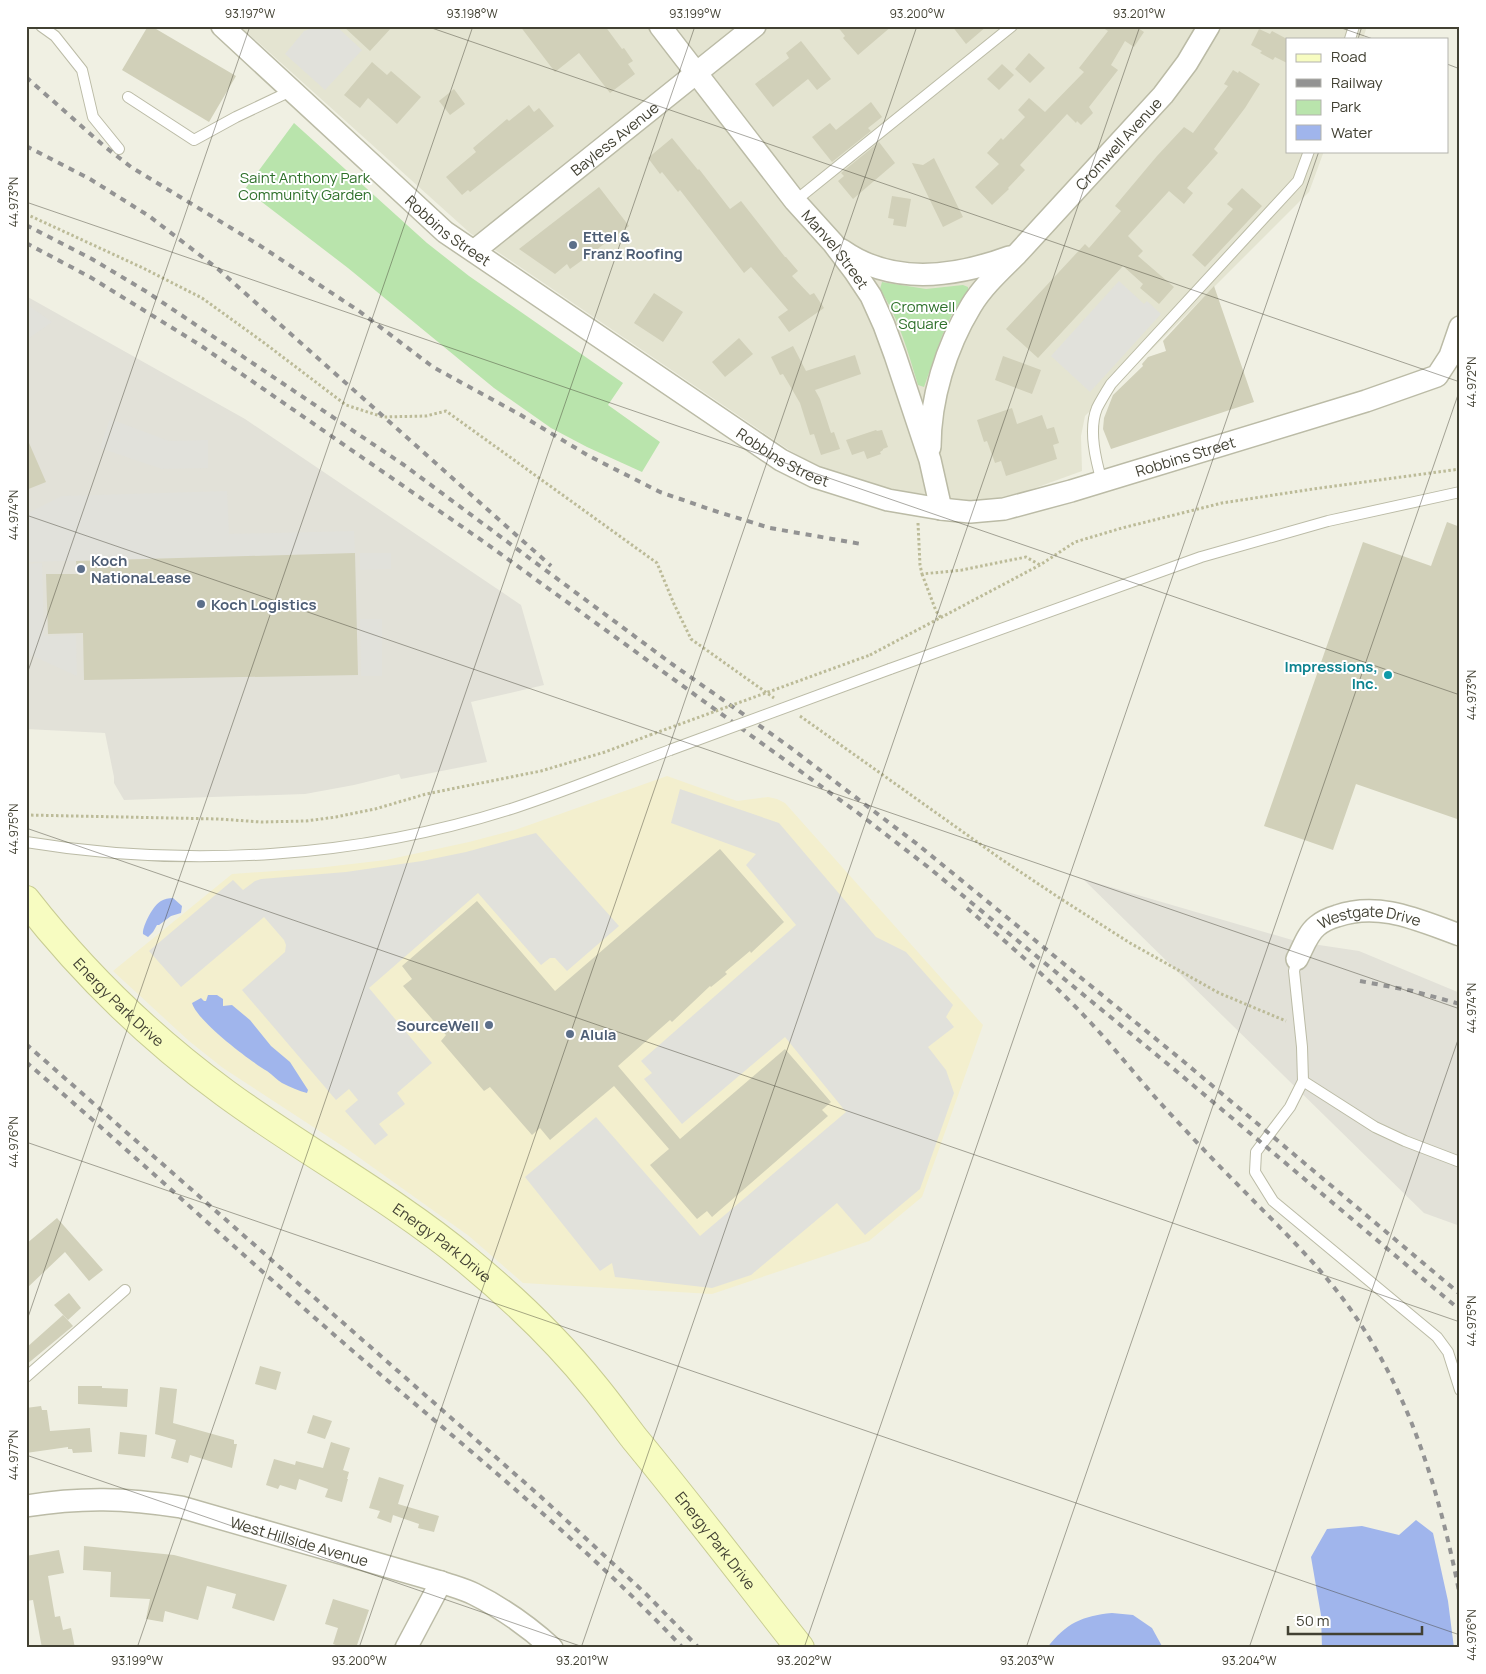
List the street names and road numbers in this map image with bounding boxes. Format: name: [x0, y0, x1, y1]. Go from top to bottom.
street label: Cromwell Avenue: [1070, 93, 1166, 195]
street label: Bayless Avenue: [566, 97, 663, 180]
street label: Robbins Street: [401, 190, 495, 271]
street label: Manvel Street: [797, 205, 874, 293]
street label: Robbins Street: [733, 422, 832, 491]
street label: Robbins Street: [1133, 431, 1238, 481]
street label: Westgate Drive: [1314, 900, 1424, 933]
street label: Energy Park Drive: [69, 953, 169, 1051]
street label: Energy Park Drive: [389, 1198, 496, 1287]
street label: Energy Park Drive: [671, 1487, 761, 1594]
street label: West Hillside Avenue: [228, 1511, 371, 1571]

